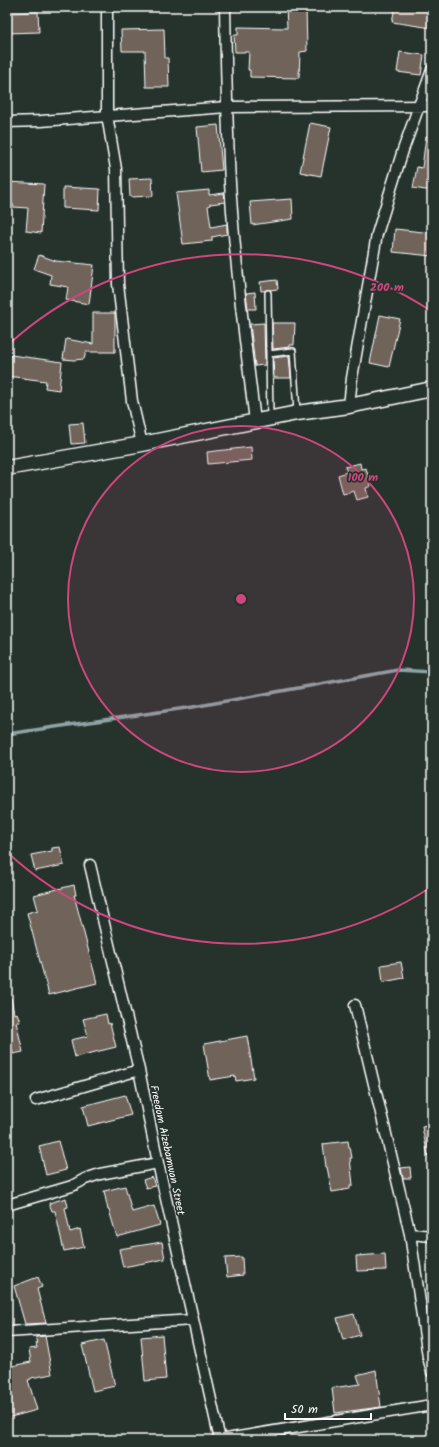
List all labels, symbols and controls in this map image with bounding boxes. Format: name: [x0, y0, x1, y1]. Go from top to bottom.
text: 200 m: [370, 278, 404, 297]
text: 100 m: [348, 468, 378, 487]
centre of rings: [234, 592, 248, 606]
street label: Freedom Aizebamwan Street: [144, 1084, 190, 1218]
scale bar: [285, 1395, 371, 1421]
text: 50 m: [291, 1400, 318, 1419]

